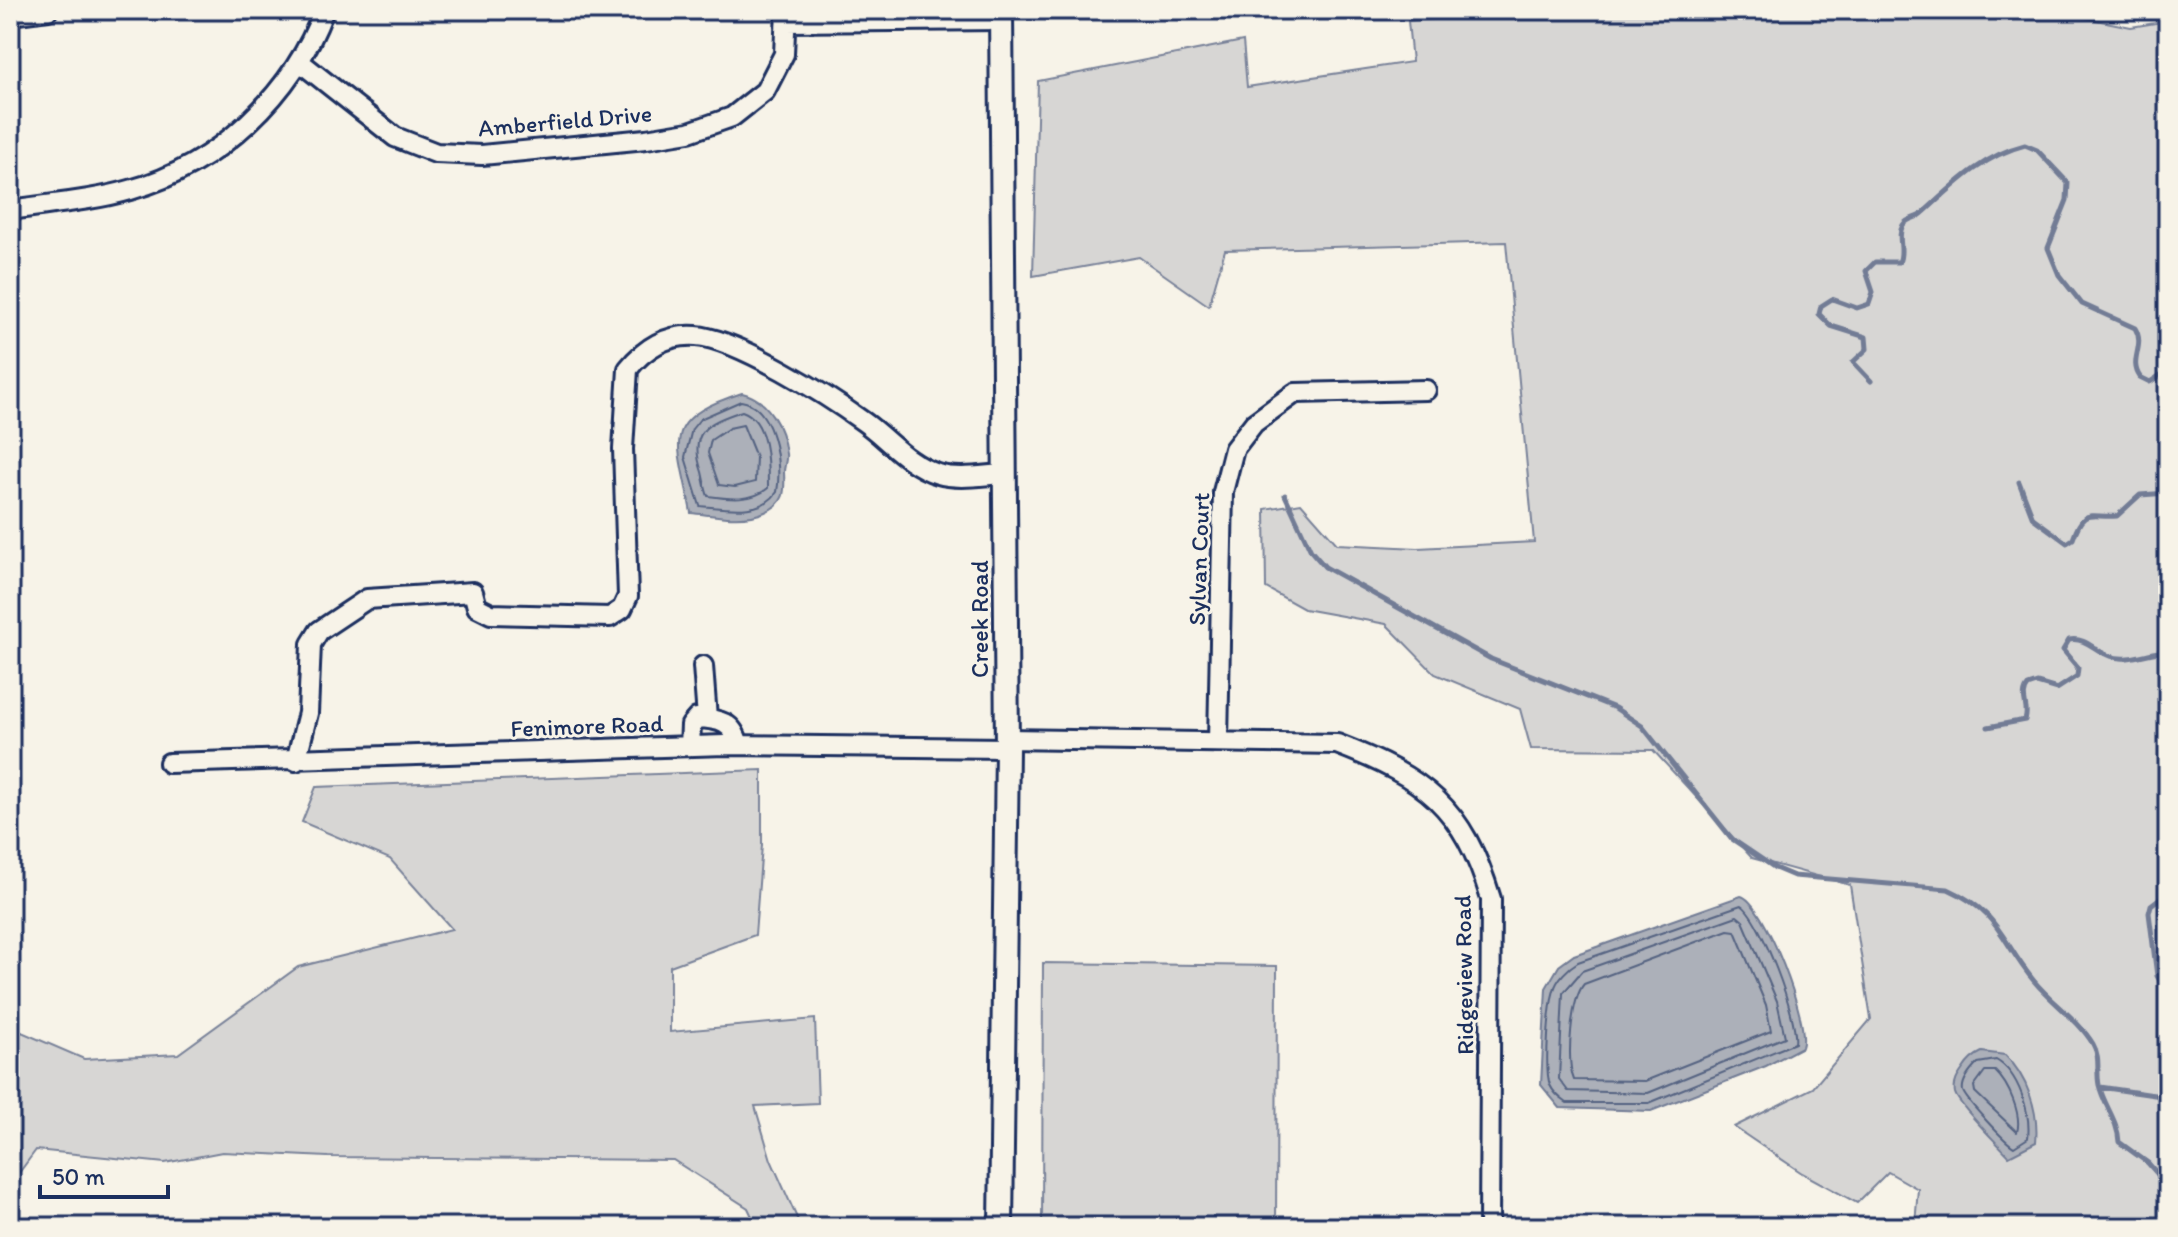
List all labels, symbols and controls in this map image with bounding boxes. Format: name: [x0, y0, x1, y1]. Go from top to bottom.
street label: Amberfield Drive: [477, 98, 653, 143]
street label: Sylvan Court: [1182, 492, 1215, 626]
street label: Creek Road: [965, 560, 994, 678]
street label: Fenimore Road: [510, 708, 664, 743]
street label: Ridgeview Road: [1448, 895, 1479, 1055]
scale bar: [40, 1149, 168, 1199]
text: 50 m: [52, 1162, 105, 1191]

